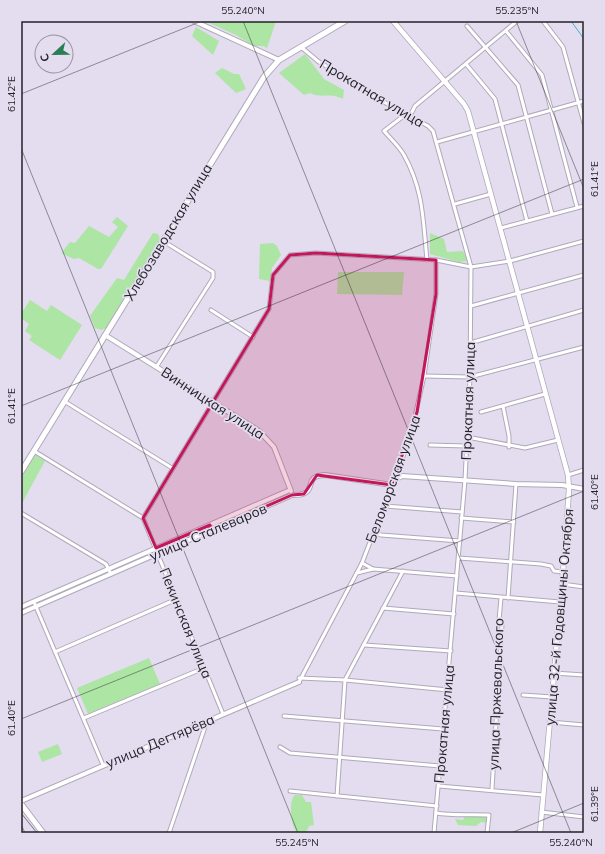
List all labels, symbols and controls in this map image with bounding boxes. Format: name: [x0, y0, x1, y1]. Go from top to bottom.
text: 55.240°N: [221, 4, 265, 17]
text: 55.235°N: [495, 4, 539, 17]
north arrow: [34, 34, 74, 74]
text: С: [37, 51, 53, 64]
street label: Прокатная улица: [316, 55, 428, 131]
text: 61.42°E: [5, 76, 18, 112]
street label: Хлебозаводская улица: [120, 160, 216, 304]
text: 61.41°E: [588, 161, 601, 197]
street label: Прокатная улица: [457, 341, 479, 461]
street label: Винницкая улица: [158, 363, 268, 443]
text: 61.41°E: [5, 388, 18, 424]
street label: Беломорская улица: [361, 413, 425, 545]
text: 61.40°E: [588, 474, 601, 510]
street label: улица Сталеваров: [147, 499, 270, 565]
street label: улица 32-й Годовщины Октября: [541, 508, 577, 726]
street label: Пекинская улица: [156, 565, 216, 681]
street label: улица Пржевальского: [484, 618, 508, 770]
street label: Прокатная улица: [430, 664, 458, 784]
text: 61.40°E: [5, 700, 18, 736]
street label: улица Дегтярёва: [103, 710, 217, 772]
text: 61.39°E: [588, 786, 601, 822]
text: 55.245°N: [275, 836, 319, 849]
text: 55.240°N: [549, 836, 593, 849]

